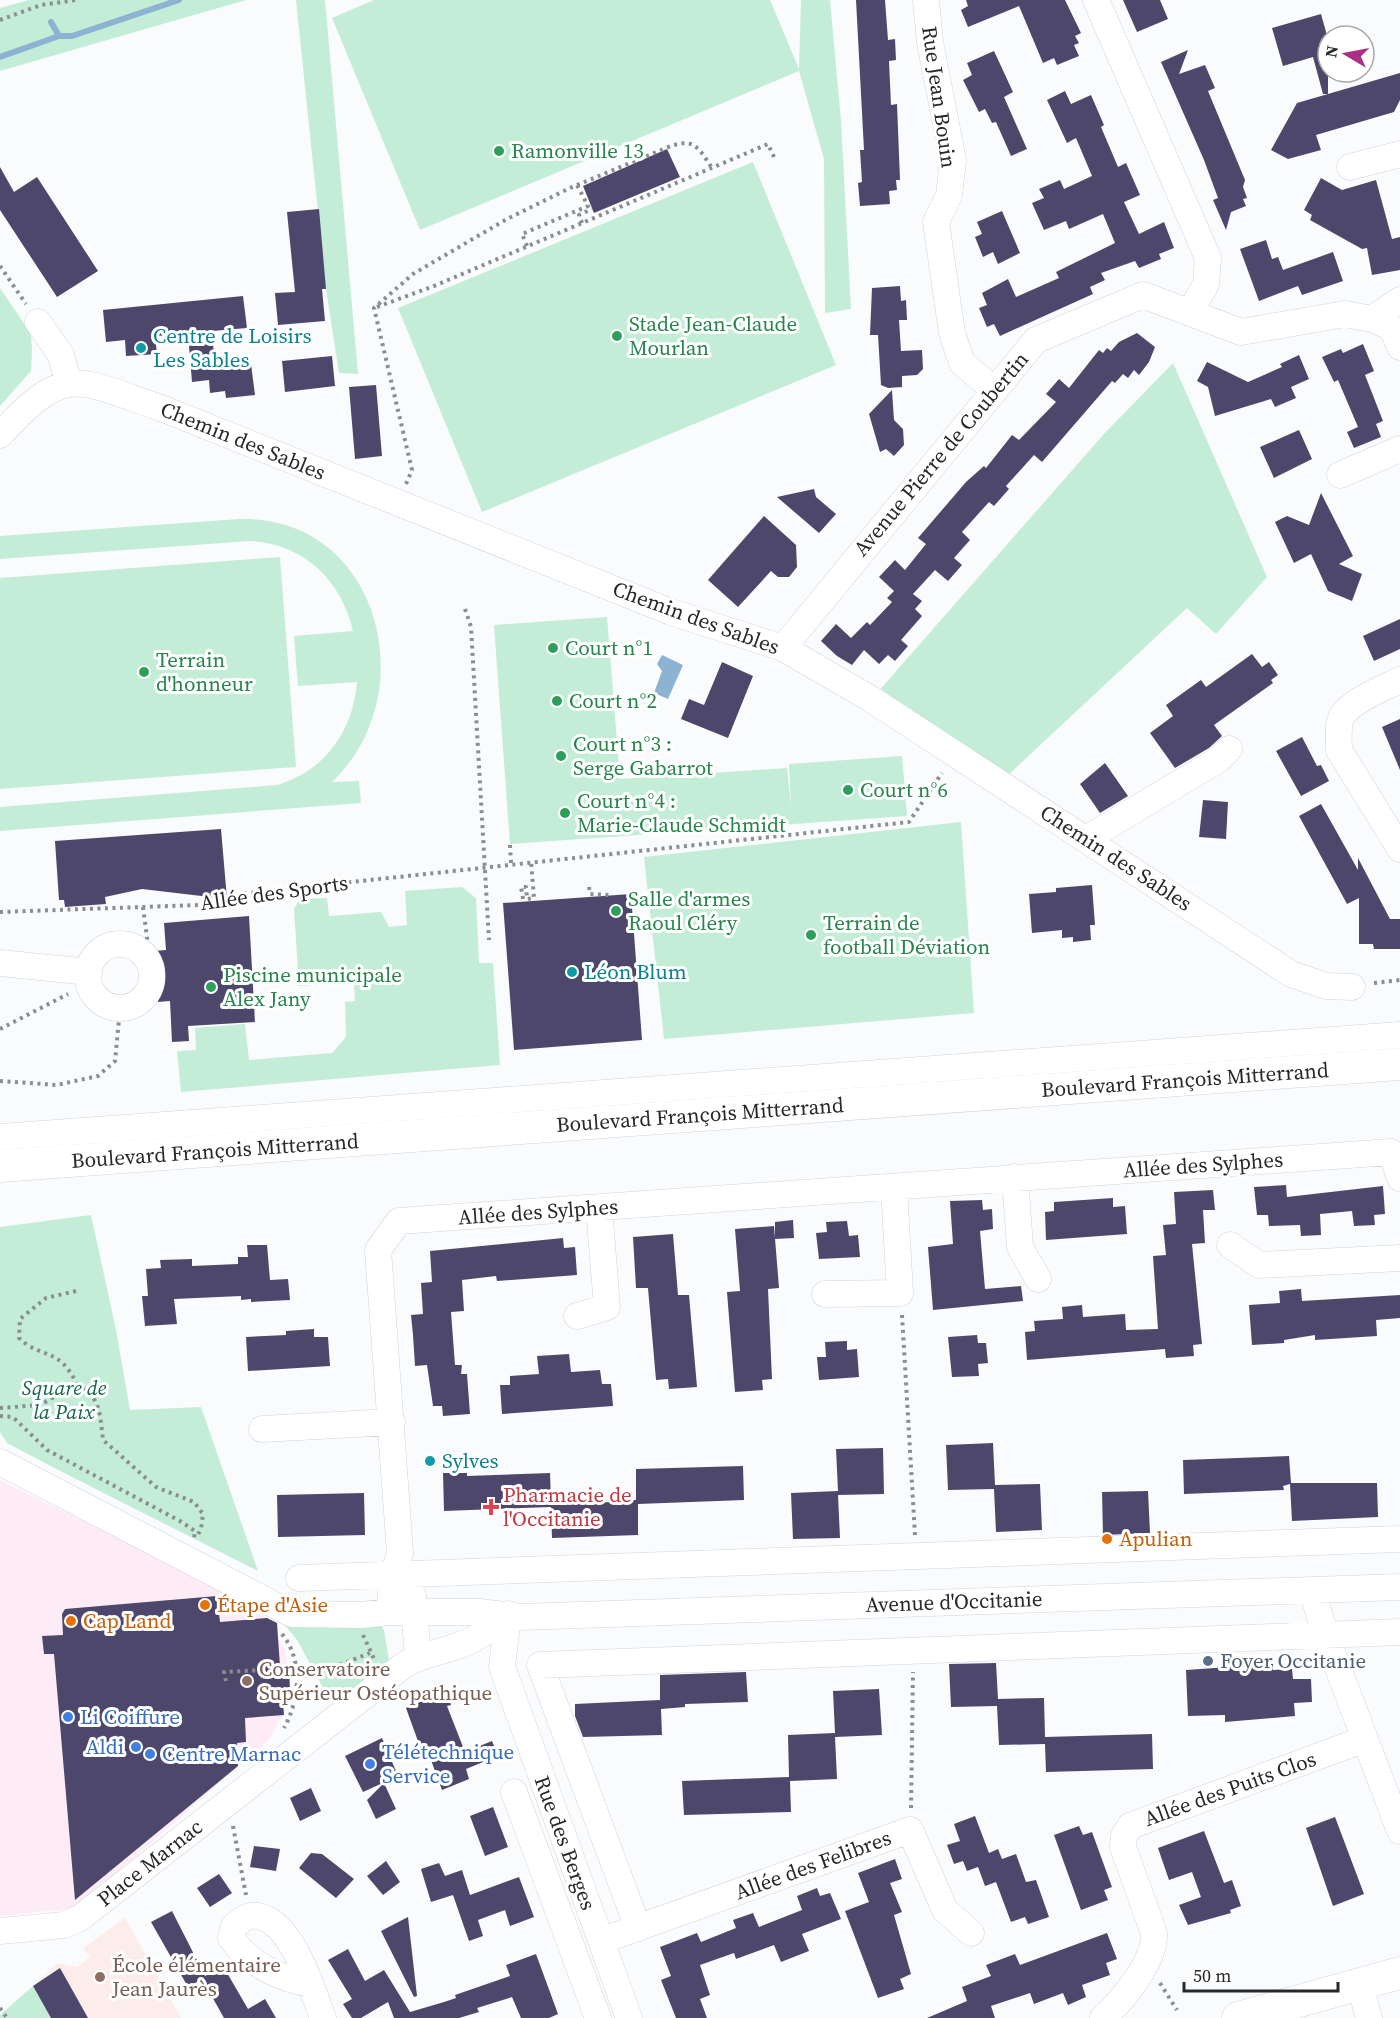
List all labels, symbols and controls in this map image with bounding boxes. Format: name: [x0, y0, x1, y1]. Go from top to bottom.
street label: Rue Jean Bouin: [915, 24, 964, 170]
north arrow: [1316, 24, 1376, 84]
text: N: [1319, 43, 1343, 59]
place label: Ramonville 13: [511, 136, 644, 165]
marker: Ramonville 13: [492, 144, 506, 158]
place label: Stade Jean-Claude Mourlan: [629, 309, 797, 362]
place label: Centre de Loisirs Les Sables: [153, 321, 312, 374]
marker: Stade Jean-Claude Mourlan: [610, 329, 624, 343]
marker: Centre de Loisirs Les Sables: [134, 341, 148, 355]
street label: Avenue Pierre de Coubertin: [846, 345, 1035, 562]
street label: Chemin des Sables: [156, 394, 330, 487]
street label: Chemin des Sables: [609, 574, 784, 661]
place label: Court n°1: [565, 633, 653, 662]
marker: Court n°1: [546, 641, 560, 655]
place label: Terrain d'honneur: [156, 645, 253, 698]
marker: Terrain d'honneur: [137, 665, 151, 679]
place label: Court n°2: [569, 686, 657, 715]
marker: Court n°2: [550, 694, 564, 708]
place label: Court n°3 : Serge Gabarrot: [573, 729, 713, 782]
marker: Court n°3 : Serge Gabarrot: [554, 749, 568, 763]
place label: Court n°6: [860, 775, 948, 804]
marker: Court n°6: [841, 783, 855, 797]
place label: Court n°4 : Marie-Claude Schmidt: [577, 786, 786, 839]
street label: Chemin des Sables: [1035, 798, 1198, 918]
marker: Court n°4 : Marie-Claude Schmidt: [558, 806, 572, 820]
street label: Allée des Sports: [198, 868, 350, 917]
place label: Salle d'armes Raoul Cléry: [628, 884, 750, 937]
marker: Salle d'armes Raoul Cléry: [609, 904, 623, 918]
place label: Terrain de football Déviation: [823, 908, 991, 961]
marker: Terrain de football Déviation: [804, 928, 818, 942]
place label: Léon Blum: [584, 957, 687, 986]
place label: Piscine municipale Alex Jany: [223, 960, 402, 1013]
marker: Léon Blum: [565, 965, 579, 979]
marker: Piscine municipale Alex Jany: [204, 980, 218, 994]
street label: Boulevard François Mitterrand: [1040, 1055, 1330, 1104]
street label: Boulevard François Mitterrand: [555, 1090, 845, 1139]
street label: Boulevard François Mitterrand: [70, 1126, 360, 1175]
street label: Allée des Sylphes: [1122, 1144, 1284, 1185]
street label: Allée des Sylphes: [457, 1191, 619, 1232]
park label: Square de la Paix: [22, 1373, 107, 1426]
place label: Sylves: [442, 1446, 499, 1475]
marker: Sylves: [423, 1454, 437, 1468]
place label: Pharmacie de l'Occitanie: [503, 1480, 632, 1533]
marker: Pharmacie de l'Occitanie: [484, 1500, 498, 1514]
place label: Apulian: [1119, 1524, 1193, 1553]
marker: Apulian: [1100, 1532, 1114, 1546]
street label: Avenue d'Occitanie: [865, 1584, 1043, 1619]
place label: Étape d'Asie: [217, 1590, 328, 1619]
marker: Étape d'Asie: [198, 1598, 212, 1612]
place label: Cap Land: [83, 1606, 171, 1635]
marker: Cap Land: [64, 1614, 78, 1628]
place label: Foyer Occitanie: [1220, 1646, 1366, 1675]
place label: Conservatoire Supérieur Ostéopathique: [259, 1654, 492, 1707]
marker: Foyer Occitanie: [1201, 1654, 1215, 1668]
marker: Conservatoire Supérieur Ostéopathique: [240, 1674, 254, 1688]
place label: Li Coiffure: [80, 1702, 180, 1731]
marker: Li Coiffure: [61, 1710, 75, 1724]
place label: Aldi: [86, 1732, 124, 1761]
place label: Télétechnique Service: [382, 1737, 514, 1790]
place label: Centre Marnac: [162, 1739, 301, 1768]
marker: Aldi: [129, 1740, 143, 1754]
street label: Allée des Puits Clos: [1140, 1744, 1320, 1833]
marker: Centre Marnac: [143, 1747, 157, 1761]
marker: Télétechnique Service: [363, 1757, 377, 1771]
street label: Rue des Berges: [528, 1772, 603, 1914]
street label: Place Marnac: [91, 1812, 209, 1913]
street label: Allée des Felibres: [731, 1823, 895, 1906]
place label: École élémentaire Jean Jaurès: [111, 1950, 281, 2003]
scale bar: [1184, 1955, 1338, 1993]
text: 50 m: [1193, 1963, 1231, 1988]
marker: École élémentaire Jean Jaurès: [93, 1970, 107, 1984]

